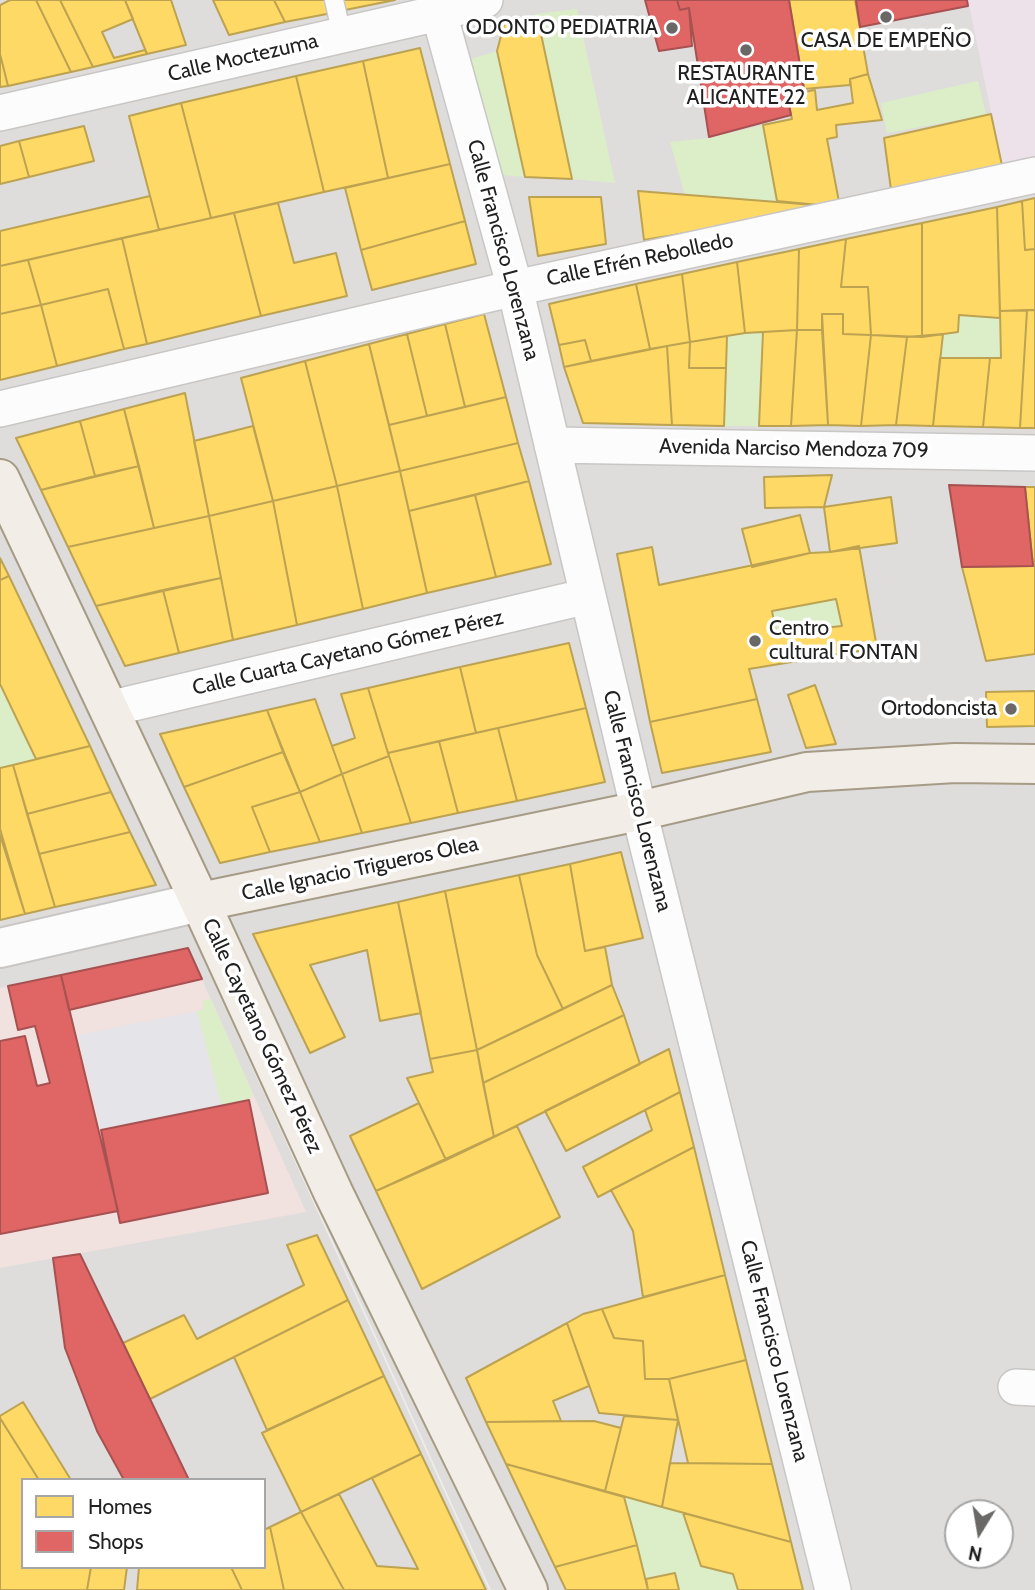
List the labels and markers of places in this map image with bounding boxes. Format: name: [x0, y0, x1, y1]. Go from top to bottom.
marker: CASA DE EMPEÑO: [878, 9, 894, 25]
place label: ODONTO PEDIATRIA: [466, 15, 658, 41]
marker: ODONTO PEDIATRIA: [664, 20, 680, 36]
place label: CASA DE EMPEÑO: [801, 28, 971, 54]
marker: RESTAURANTE ALICANTE 22: [738, 42, 754, 58]
place label: RESTAURANTE ALICANTE 22: [677, 61, 815, 111]
place label: Centro cultural FONTAN: [769, 616, 918, 666]
marker: Centro cultural FONTAN: [747, 633, 763, 649]
place label: Ortodoncista: [881, 696, 997, 722]
marker: Ortodoncista: [1003, 701, 1019, 717]

